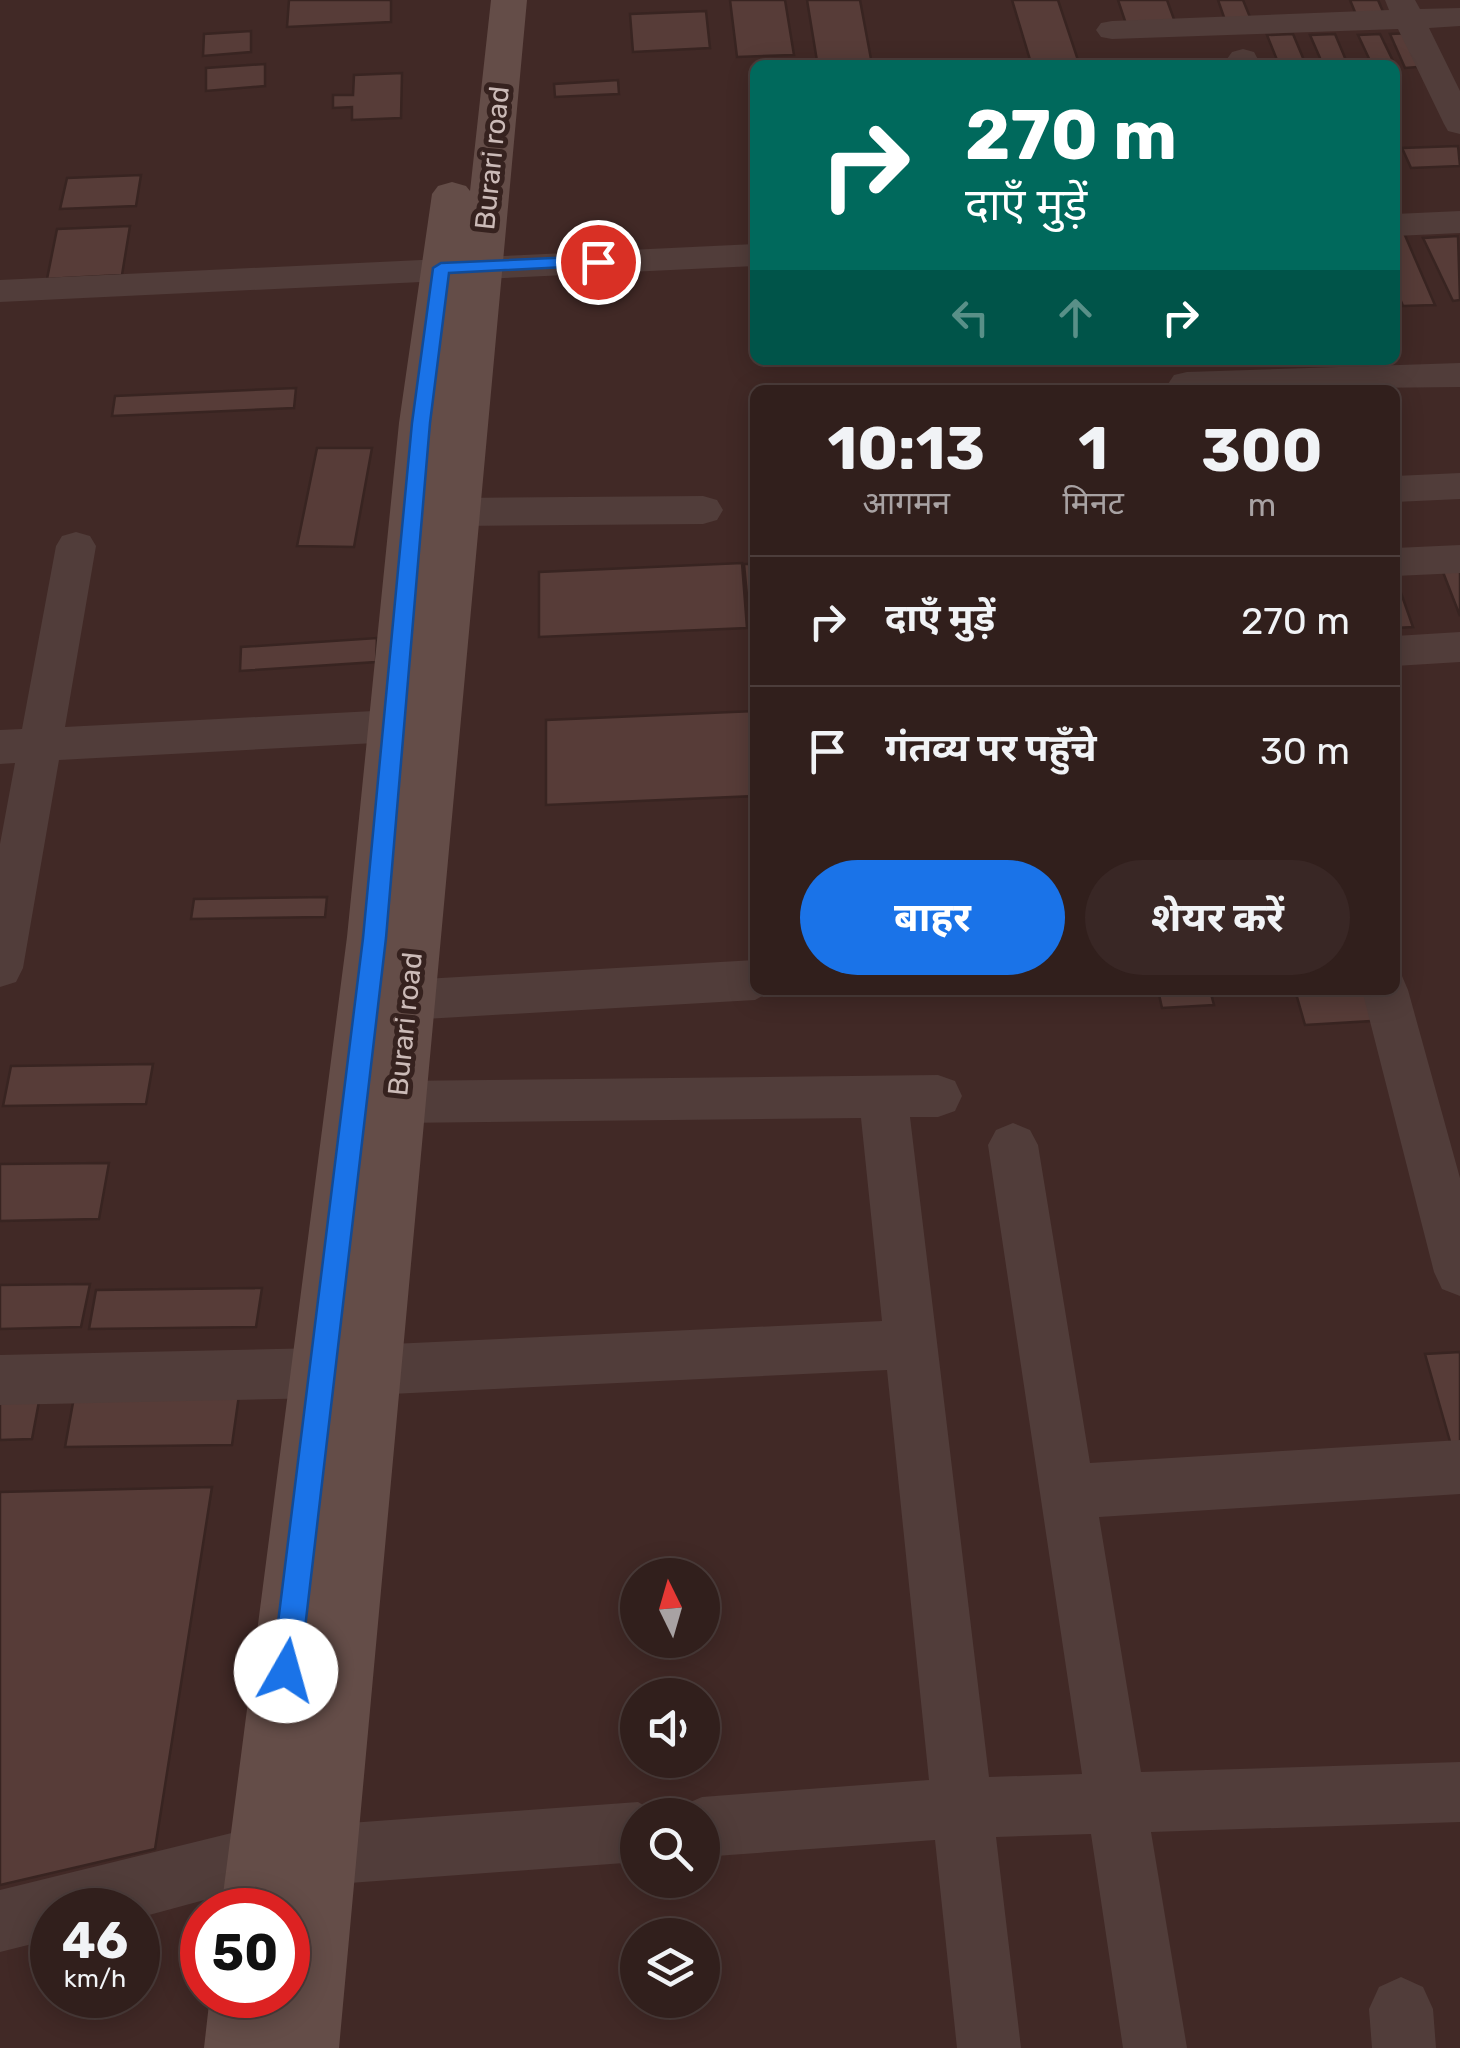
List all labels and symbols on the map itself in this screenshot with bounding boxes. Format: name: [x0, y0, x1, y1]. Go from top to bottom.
street label: Burari road: [468, 85, 516, 231]
pin: [556, 220, 641, 305]
street label: Burari road: [381, 951, 429, 1097]
north arrow: [620, 1558, 720, 1658]
position arrow: [234, 1619, 338, 1723]
speed limit sign: 50: [180, 1888, 310, 2018]

